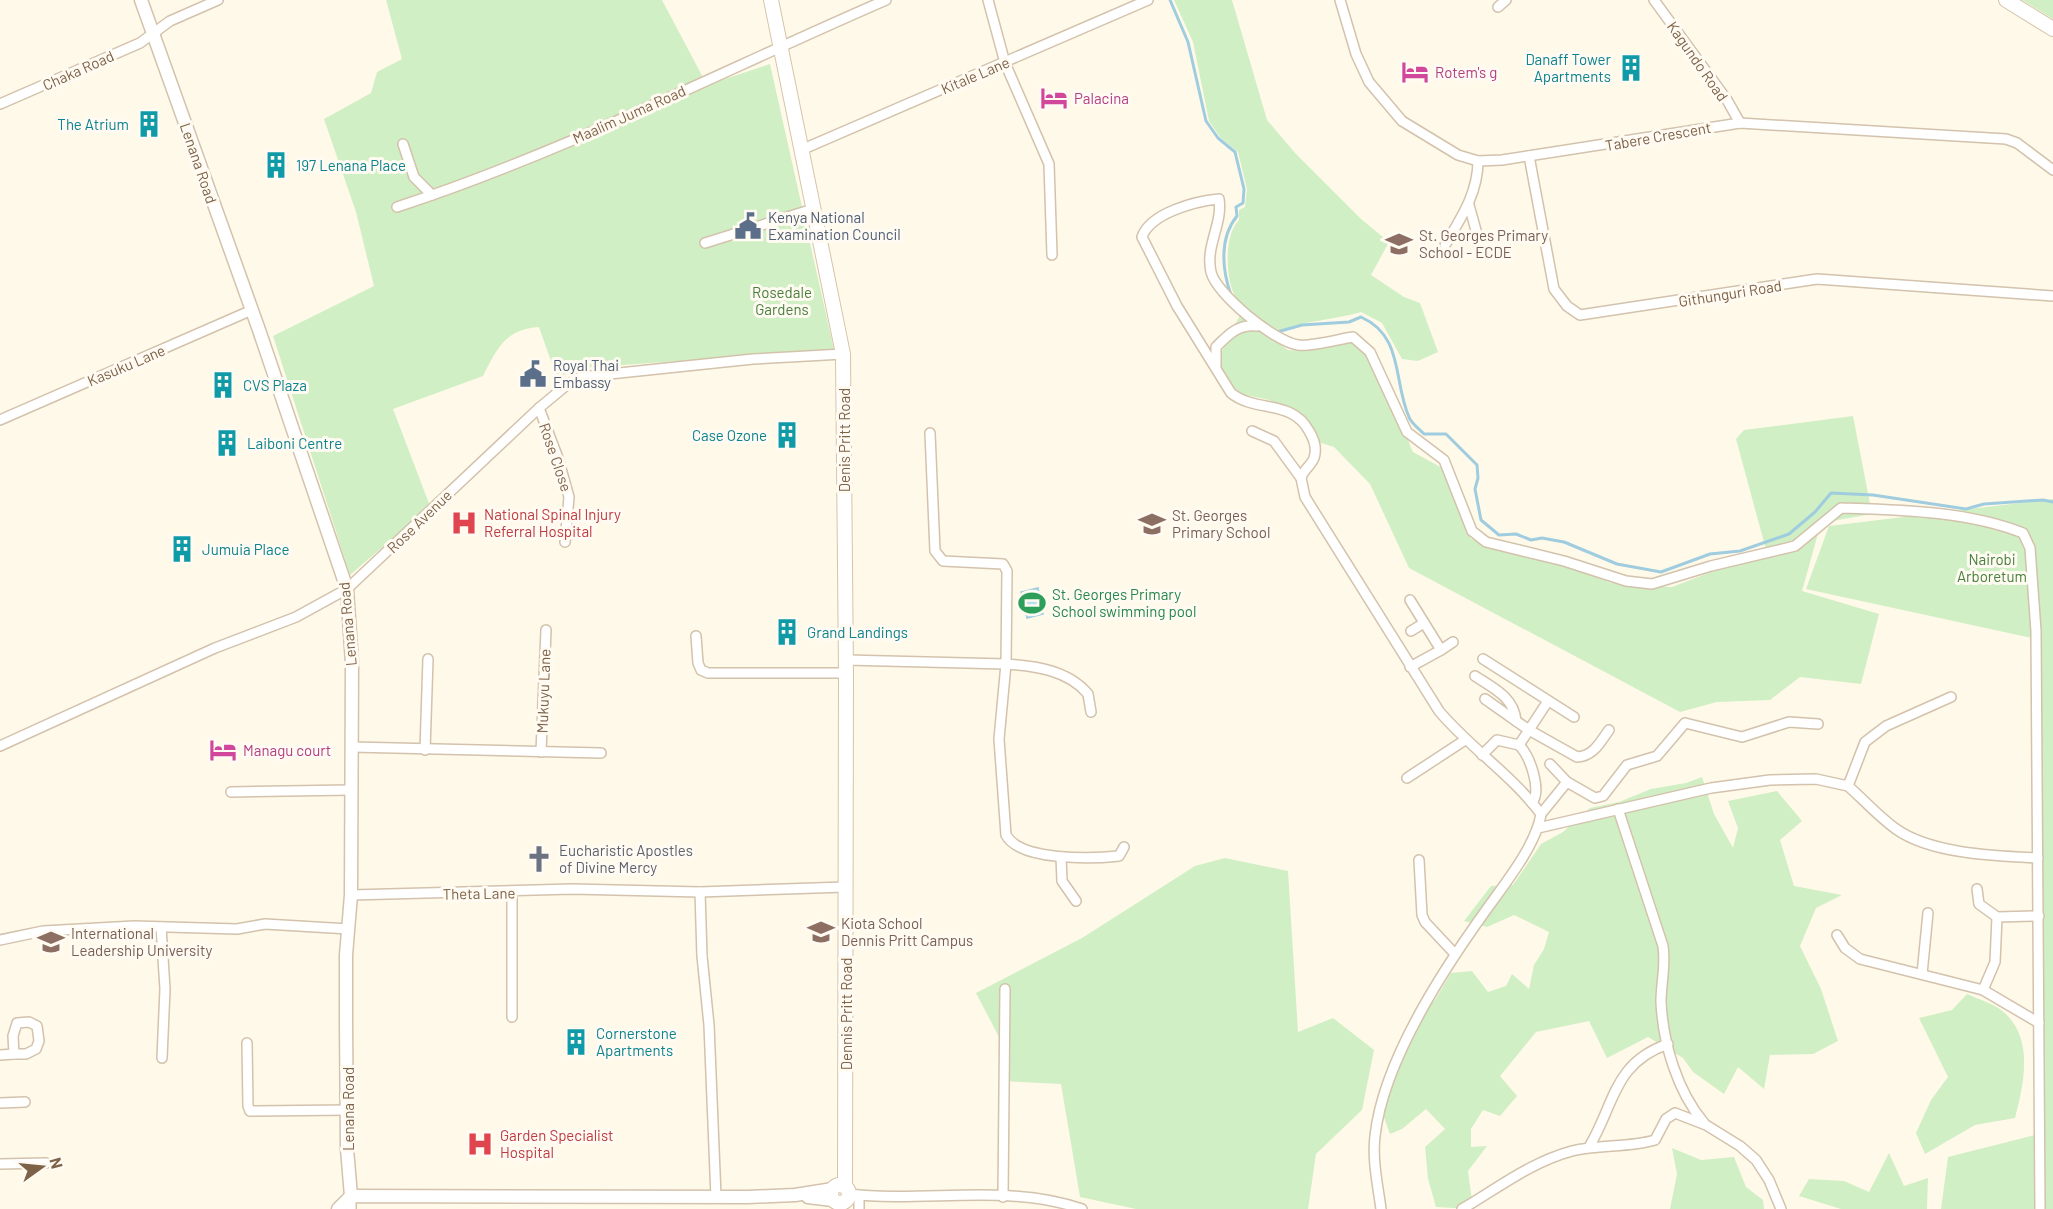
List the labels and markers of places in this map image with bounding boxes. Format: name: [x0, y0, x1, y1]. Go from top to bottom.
place label: Danaff Tower Apartments: [1525, 50, 1612, 85]
building icon: Danaff Tower Apartments: [1616, 53, 1646, 83]
hotel icon: Rotem's g: [1400, 57, 1430, 87]
place label: Rotem's g: [1435, 63, 1497, 81]
hotel icon: Palacina: [1039, 83, 1069, 113]
place label: Palacina: [1074, 89, 1129, 107]
building icon: The Atrium: [134, 109, 164, 139]
place label: The Atrium: [57, 115, 129, 133]
building icon: 197 Lenana Place: [261, 150, 291, 180]
place label: 197 Lenana Place: [296, 156, 406, 174]
place label: Kenya National Examination Council: [768, 208, 901, 243]
public building icon: Kenya National Examination Council: [733, 211, 763, 241]
place label: St. Georges Primary School - ECDE: [1419, 226, 1548, 261]
school or university icon: St. Georges Primary School - ECDE: [1384, 229, 1414, 259]
place label: Royal Thai Embassy: [553, 356, 619, 391]
public building icon: Royal Thai Embassy: [518, 359, 548, 389]
building icon: CVS Plaza: [208, 370, 238, 400]
place label: CVS Plaza: [243, 376, 307, 394]
building icon: Case Ozone: [772, 420, 802, 450]
place label: Case Ozone: [692, 426, 767, 444]
building icon: Laiboni Centre: [212, 428, 242, 458]
place label: Laiboni Centre: [247, 434, 342, 452]
place label: National Spinal Injury Referral Hospital: [484, 505, 621, 540]
place label: St. Georges Primary School: [1172, 506, 1270, 541]
hospital icon: National Spinal Injury Referral Hospital: [449, 508, 479, 538]
school or university icon: St. Georges Primary School: [1137, 509, 1167, 539]
building icon: Jumuia Place: [167, 534, 197, 564]
place label: Jumuia Place: [202, 540, 289, 558]
place label: St. Georges Primary School swimming pool: [1052, 585, 1196, 620]
sports icon: St. Georges Primary School swimming pool: [1017, 588, 1047, 618]
building icon: Grand Landings: [772, 617, 802, 647]
place label: Grand Landings: [807, 623, 908, 641]
hotel icon: Managu court: [208, 735, 238, 765]
place label: Managu court: [243, 741, 331, 759]
place label: Eucharistic Apostles of Divine Mercy: [559, 841, 693, 876]
church icon: Eucharistic Apostles of Divine Mercy: [524, 844, 554, 874]
place label: Kiota School Dennis Pritt Campus: [841, 914, 973, 949]
school or university icon: Kiota School Dennis Pritt Campus: [806, 917, 836, 947]
place label: International Leadership University: [71, 924, 213, 959]
school or university icon: International Leadership University: [36, 927, 66, 957]
place label: Cornerstone Apartments: [596, 1024, 677, 1059]
building icon: Cornerstone Apartments: [561, 1027, 591, 1057]
place label: Garden Specialist Hospital: [500, 1126, 614, 1161]
hospital icon: Garden Specialist Hospital: [465, 1129, 495, 1159]

